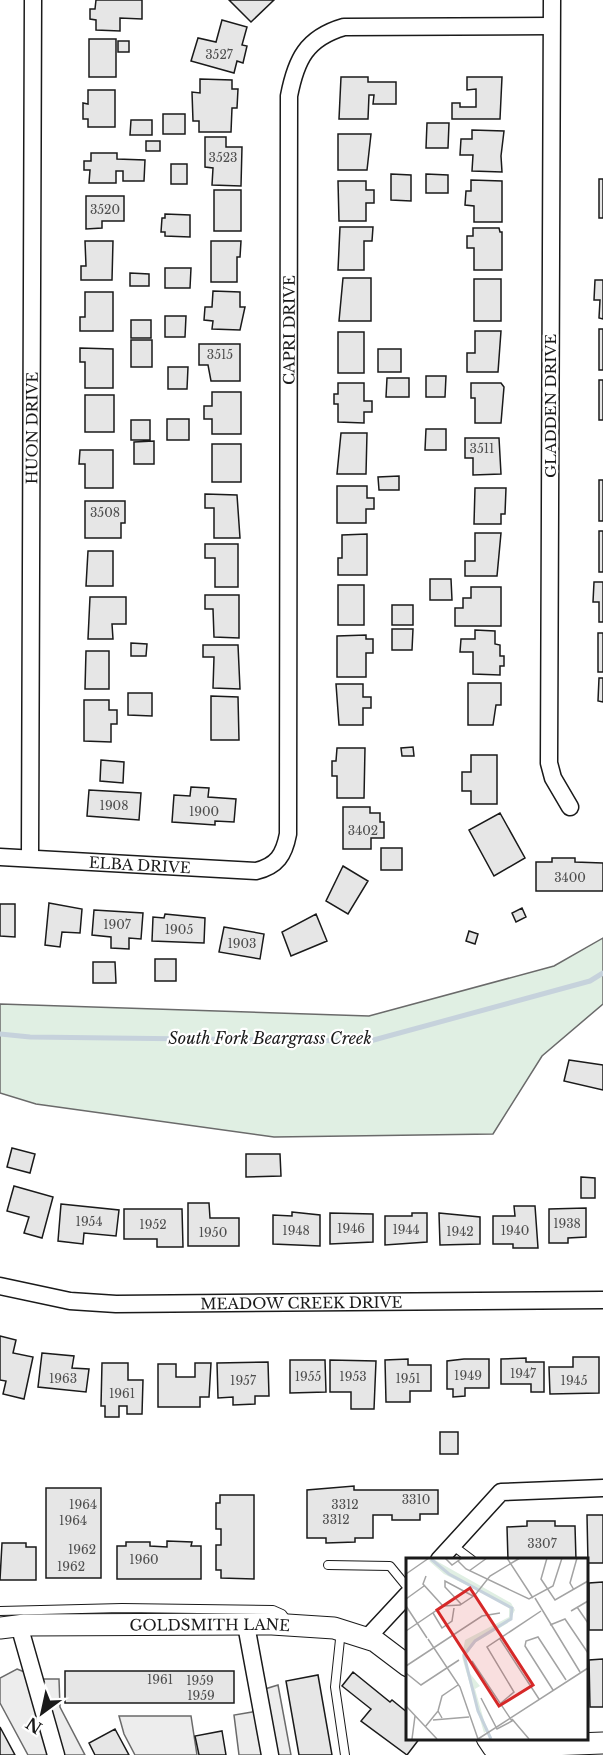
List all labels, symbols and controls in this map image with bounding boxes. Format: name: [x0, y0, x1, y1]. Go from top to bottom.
house number: 3527: [205, 47, 234, 62]
house number: 3523: [209, 150, 238, 165]
house number: 3520: [90, 202, 120, 217]
street label: CAPRI DRIVE: [279, 275, 298, 385]
street label: GLADDEN DRIVE: [541, 334, 560, 478]
house number: 3515: [207, 347, 233, 362]
street label: HUON DRIVE: [22, 372, 41, 484]
house number: 3511: [470, 441, 494, 456]
house number: 3508: [90, 505, 120, 520]
house number: 1908: [100, 798, 128, 813]
house number: 1900: [189, 804, 219, 819]
house number: 3402: [348, 823, 378, 838]
street label: ELBA DRIVE: [88, 852, 191, 877]
house number: 3400: [554, 870, 586, 885]
house number: 1907: [103, 917, 132, 932]
house number: 1905: [165, 922, 193, 937]
house number: 1903: [227, 936, 257, 951]
water label: South Fork Beargrass Creek: [168, 1028, 372, 1048]
house number: 1954: [76, 1214, 102, 1229]
house number: 1938: [553, 1216, 581, 1231]
house number: 1952: [139, 1217, 167, 1232]
house number: 1946: [337, 1221, 365, 1236]
house number: 1944: [392, 1222, 420, 1237]
house number: 1948: [282, 1223, 310, 1238]
house number: 1940: [501, 1223, 529, 1238]
house number: 1942: [446, 1224, 474, 1239]
house number: 1950: [199, 1225, 227, 1240]
street label: MEADOW CREEK DRIVE: [200, 1292, 403, 1313]
house number: 1947: [510, 1366, 537, 1381]
house number: 1949: [454, 1368, 482, 1383]
house number: 1955: [295, 1369, 322, 1384]
house number: 1953: [339, 1369, 367, 1384]
house number: 1963: [49, 1371, 77, 1386]
house number: 1951: [395, 1371, 421, 1386]
house number: 1957: [230, 1373, 257, 1388]
house number: 1945: [561, 1373, 588, 1388]
house number: 1961: [109, 1386, 135, 1401]
house number: 3310: [402, 1492, 430, 1507]
house number: 1964: [69, 1497, 97, 1512]
house number: 3312: [331, 1497, 359, 1512]
house number: 3312: [322, 1512, 350, 1527]
house number: 1964: [59, 1513, 87, 1528]
house number: 3307: [527, 1536, 558, 1551]
house number: 1962: [68, 1542, 96, 1557]
house number: 1960: [129, 1552, 159, 1567]
inset map: [406, 1558, 588, 1740]
house number: 1962: [57, 1559, 85, 1574]
street label: GOLDSMITH LANE: [129, 1614, 291, 1635]
house number: 1961: [147, 1672, 173, 1687]
house number: 1959: [186, 1673, 214, 1688]
north arrow: [12, 1683, 72, 1743]
house number: 1959: [187, 1688, 215, 1703]
text: N: [22, 1713, 46, 1738]

